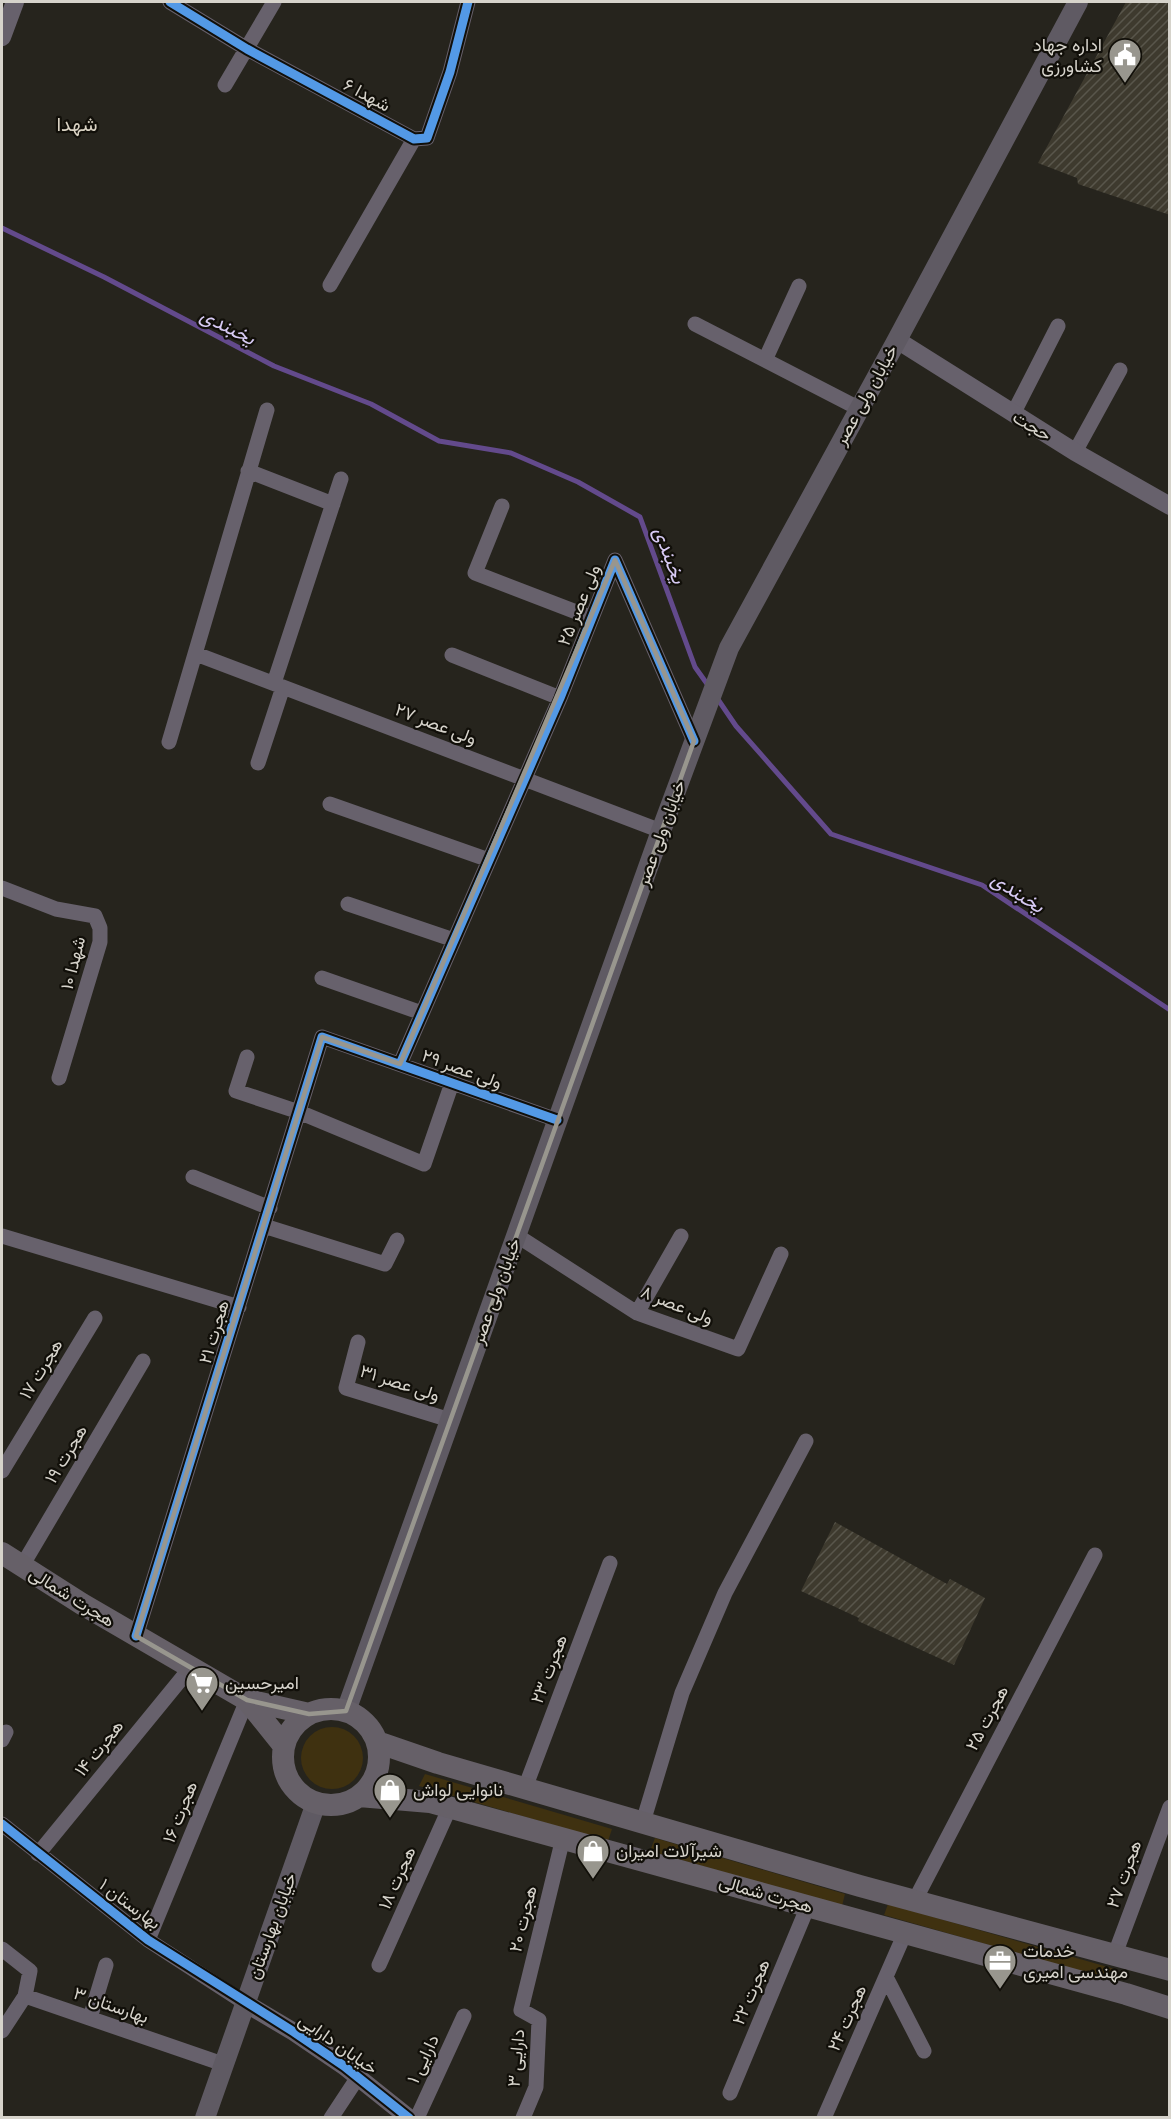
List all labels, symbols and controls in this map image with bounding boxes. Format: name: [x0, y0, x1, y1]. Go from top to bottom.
place label: اداره جهاد کشاورزی: [1033, 34, 1102, 77]
public building icon: اداره جهاد کشاورزی: [1107, 37, 1143, 84]
street label: شهدا ۶: [340, 74, 394, 116]
district label: شهدا: [56, 112, 98, 137]
water label: یخبندی: [197, 302, 260, 350]
street label: خیابان ولی عصر: [829, 341, 903, 450]
street label: حجت: [1009, 406, 1055, 445]
water label: یخبندی: [649, 524, 692, 587]
street label: ولی عصر ۲۵: [553, 561, 605, 649]
street label: ولی عصر ۲۷: [392, 698, 480, 750]
street label: خیابان ولی عصر: [631, 777, 690, 890]
water label: یخبندی: [987, 866, 1050, 918]
street label: شهدا ۱۰: [56, 934, 90, 992]
street label: ولی عصر ۲۹: [419, 1044, 505, 1094]
street label: خیابان ولی عصر: [466, 1235, 525, 1348]
street label: ولی عصر ۸: [638, 1281, 716, 1329]
street label: هجرت ۲۱: [194, 1298, 234, 1366]
street label: هجرت ۱۷: [14, 1335, 68, 1403]
street label: ولی عصر ۳۱: [357, 1360, 443, 1406]
street label: هجرت ۱۹: [40, 1421, 92, 1487]
street label: هجرت شمالی: [25, 1562, 119, 1632]
street label: هجرت ۲۳: [526, 1632, 572, 1706]
supermarket icon: امیرحسین: [184, 1665, 220, 1712]
place label: امیرحسین: [225, 1672, 299, 1694]
street label: هجرت ۲۵: [961, 1682, 1013, 1754]
street label: هجرت ۱۴: [70, 1715, 128, 1781]
shop icon: نانوایی لواش: [372, 1772, 408, 1819]
street label: هجرت ۱۶: [158, 1778, 202, 1846]
place label: نانوایی لواش: [413, 1779, 503, 1801]
shop icon: شیرآلات امیران: [575, 1833, 611, 1880]
street label: هجرت ۲۷: [1102, 1837, 1146, 1911]
place label: شیرآلات امیران: [616, 1840, 722, 1862]
street label: هجرت ۱۸: [373, 1843, 421, 1913]
street label: خیابان بهارستان: [243, 1870, 301, 1982]
street label: هجرت شمالی: [717, 1870, 815, 1918]
street label: بهارستان ۱: [95, 1874, 165, 1934]
street label: هجرت ۲۰: [504, 1884, 542, 1954]
place label: خدمات مهندسی امیری: [1023, 1940, 1128, 1983]
office icon: خدمات مهندسی امیری: [982, 1943, 1018, 1990]
street label: هجرت ۲۲: [727, 1956, 775, 2028]
street label: هجرت ۲۴: [823, 1981, 871, 2055]
street label: بهارستان ۳: [71, 1982, 151, 2028]
street label: خیابان دارایی: [294, 2009, 382, 2079]
street label: دارایی ۳: [503, 2028, 529, 2088]
street label: دارایی ۱: [402, 2031, 444, 2087]

